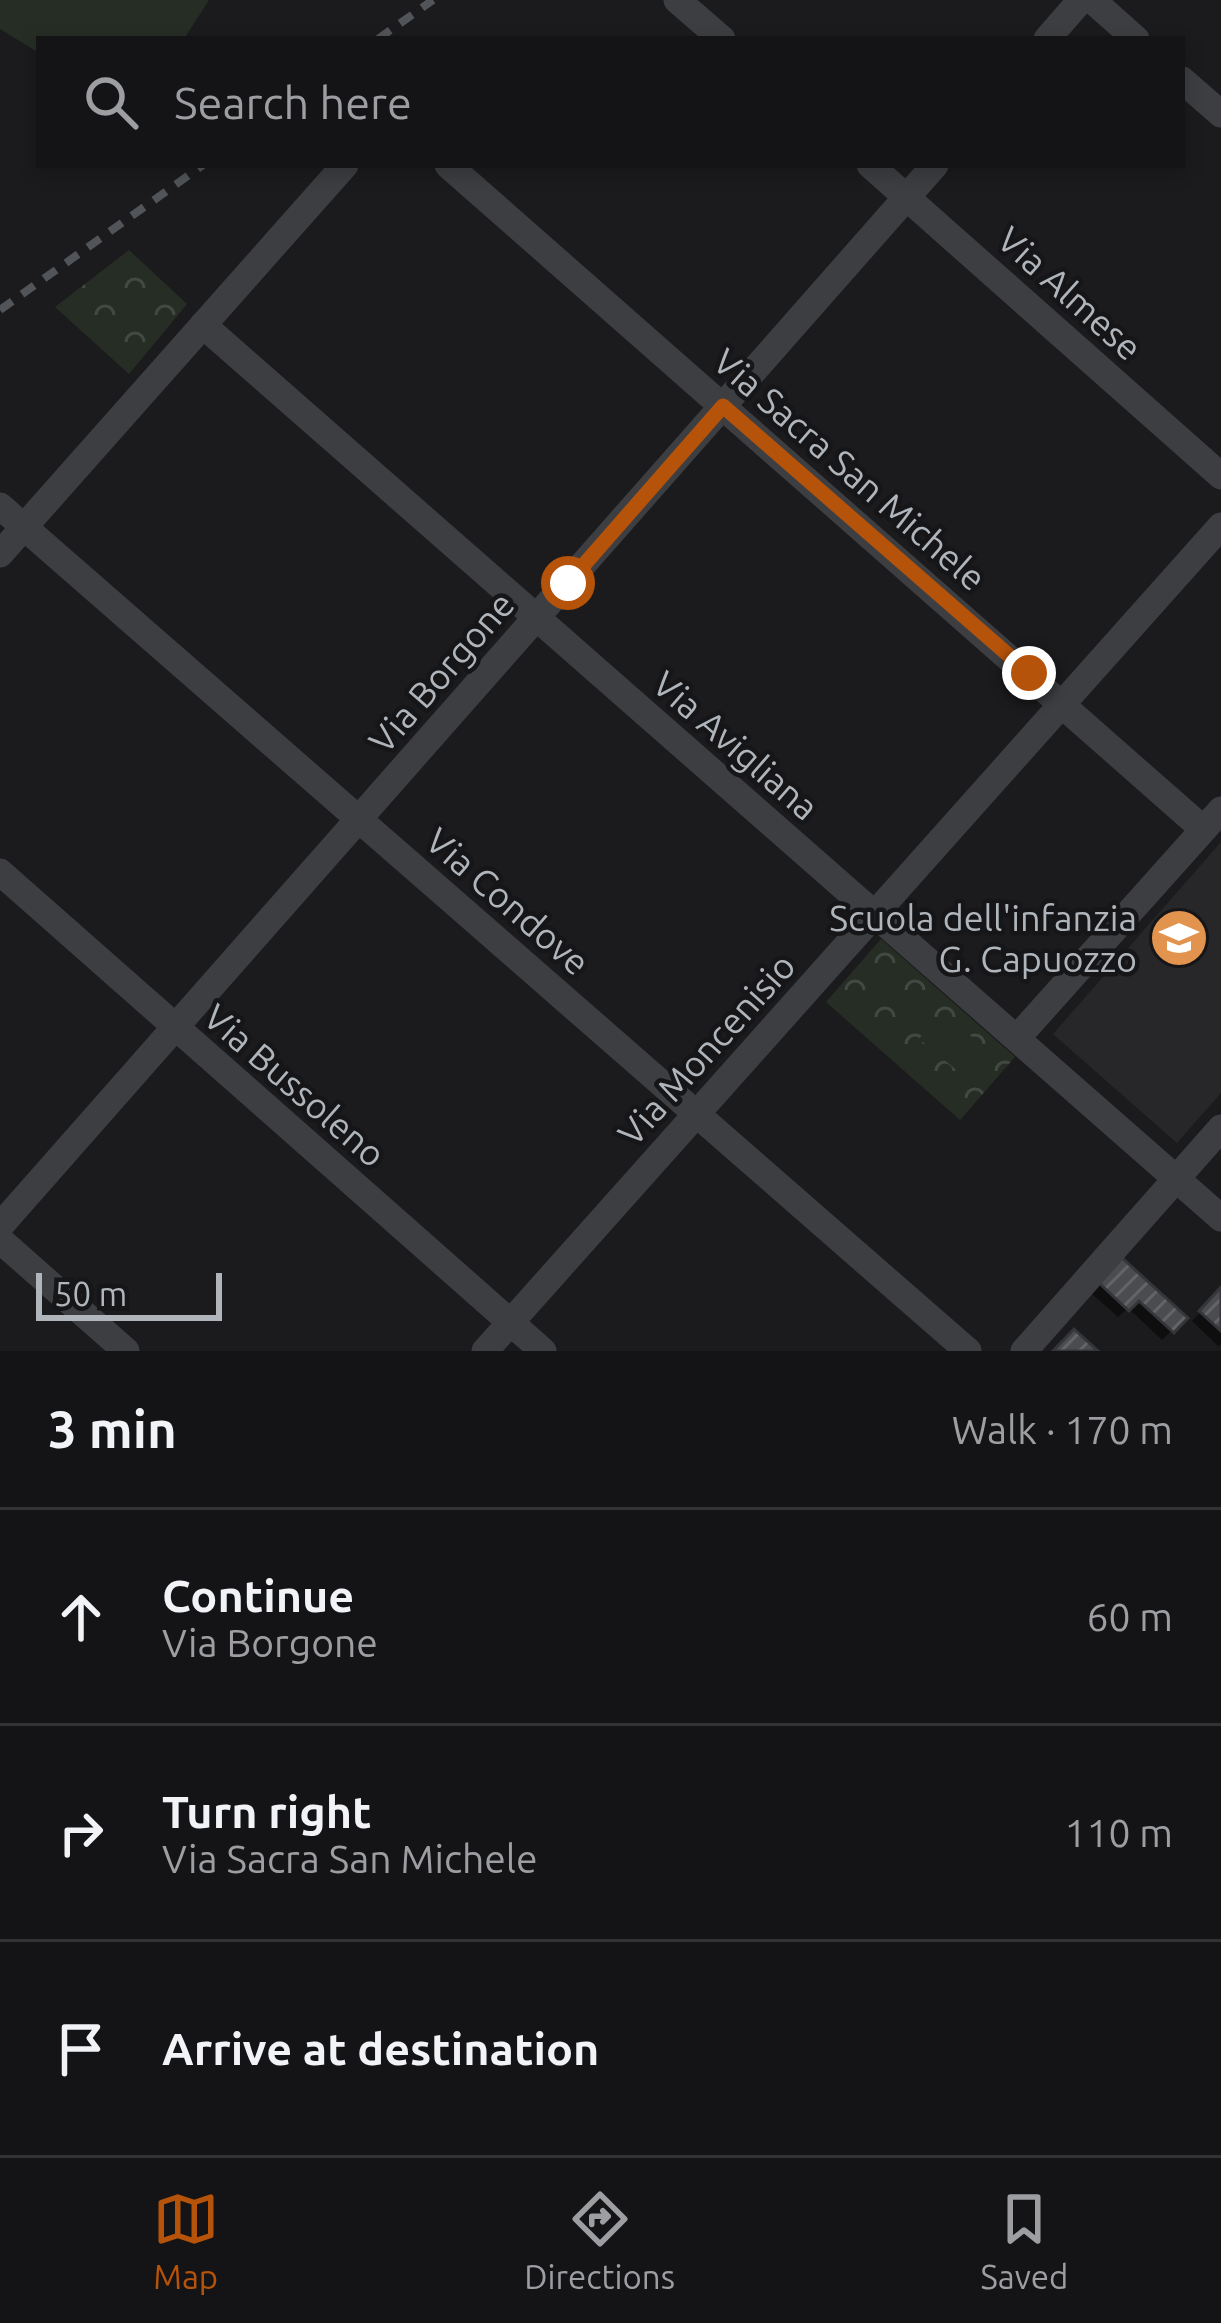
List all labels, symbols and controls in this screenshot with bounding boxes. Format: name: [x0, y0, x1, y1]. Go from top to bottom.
search box: [36, 36, 1185, 168]
icon: search: [78, 69, 144, 135]
text: Search here: [174, 77, 412, 128]
street label: Via Almese: [990, 218, 1150, 368]
street label: Via Sacra San Michele: [706, 340, 994, 598]
route start: [541, 556, 595, 610]
street label: Via Borgone: [360, 583, 522, 761]
route end: [1002, 646, 1056, 700]
street label: Via Avigliana: [645, 662, 827, 828]
street label: Via Condove: [418, 819, 598, 983]
place label: Scuola dell'infanzia G. Capuozzo: [829, 897, 1137, 979]
school or university icon: Scuola dell'infanzia G. Capuozzo: [1148, 907, 1210, 969]
street label: Via Moncenisio: [609, 945, 803, 1153]
street label: Via Bussoleno: [196, 995, 394, 1175]
scale bar: [36, 1267, 222, 1320]
text: 50 m: [54, 1275, 127, 1312]
text: 3 min: [48, 1400, 177, 1458]
text: Walk · 170 m: [952, 1408, 1173, 1451]
text: Continue: [162, 1570, 354, 1621]
icon: ahead: [48, 1584, 114, 1650]
text: 60 m: [1086, 1595, 1173, 1638]
text: Via Borgone: [162, 1621, 378, 1664]
text: Turn right: [162, 1786, 371, 1837]
icon: right: [48, 1800, 114, 1866]
text: 110 m: [1064, 1811, 1173, 1854]
text: Via Sacra San Michele: [162, 1837, 538, 1880]
icon: arrive: [48, 2016, 114, 2082]
text: Arrive at destination: [162, 2023, 599, 2074]
tab: Map: [153, 2186, 219, 2295]
tab: Directions: [524, 2186, 675, 2295]
tab: Saved: [980, 2186, 1068, 2295]

